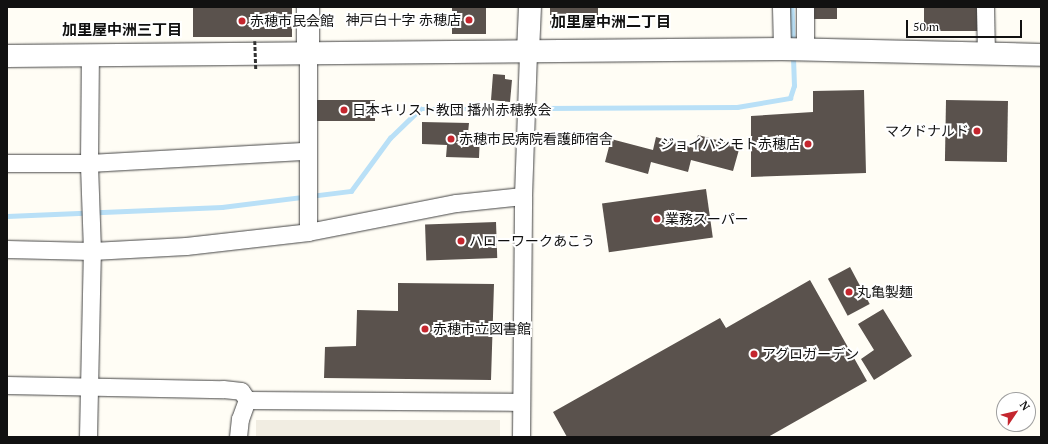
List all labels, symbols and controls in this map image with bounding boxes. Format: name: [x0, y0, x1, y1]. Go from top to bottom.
place label: 神戸白十字 赤穂店: [346, 12, 461, 28]
scale bar: [908, 12, 1024, 38]
place label: 赤穂市民会館: [250, 13, 334, 29]
district label: 加里屋中洲二丁目: [551, 13, 671, 31]
marker: 神戸白十字 赤穂店: [464, 15, 474, 25]
marker: 赤穂市民会館: [237, 16, 247, 26]
text: 50 m: [913, 19, 939, 34]
district label: 加里屋中洲三丁目: [62, 21, 182, 39]
place label: 日本キリスト教団 播州赤穂教会: [352, 102, 551, 118]
marker: 日本キリスト教団 播州赤穂教会: [339, 105, 349, 115]
place label: マクドナルド: [885, 123, 969, 139]
marker: マクドナルド: [972, 126, 982, 136]
place label: 赤穂市民病院看護師宿舎: [459, 131, 613, 147]
marker: 赤穂市民病院看護師宿舎: [446, 134, 456, 144]
place label: ジョイハシモト赤穂店: [660, 136, 800, 152]
marker: ジョイハシモト赤穂店: [803, 139, 813, 149]
place label: 業務スーパー: [665, 211, 749, 227]
marker: 業務スーパー: [652, 214, 662, 224]
place label: ハローワークあこう: [469, 233, 595, 249]
marker: ハローワークあこう: [456, 236, 466, 246]
place label: 丸亀製麺: [857, 284, 913, 300]
marker: 丸亀製麺: [844, 287, 854, 297]
place label: 赤穂市立図書館: [433, 321, 531, 337]
marker: 赤穂市立図書館: [420, 324, 430, 334]
place label: アグロガーデン: [762, 346, 860, 362]
marker: アグロガーデン: [749, 349, 759, 359]
north arrow: [996, 392, 1036, 432]
text: N: [1017, 398, 1033, 413]

